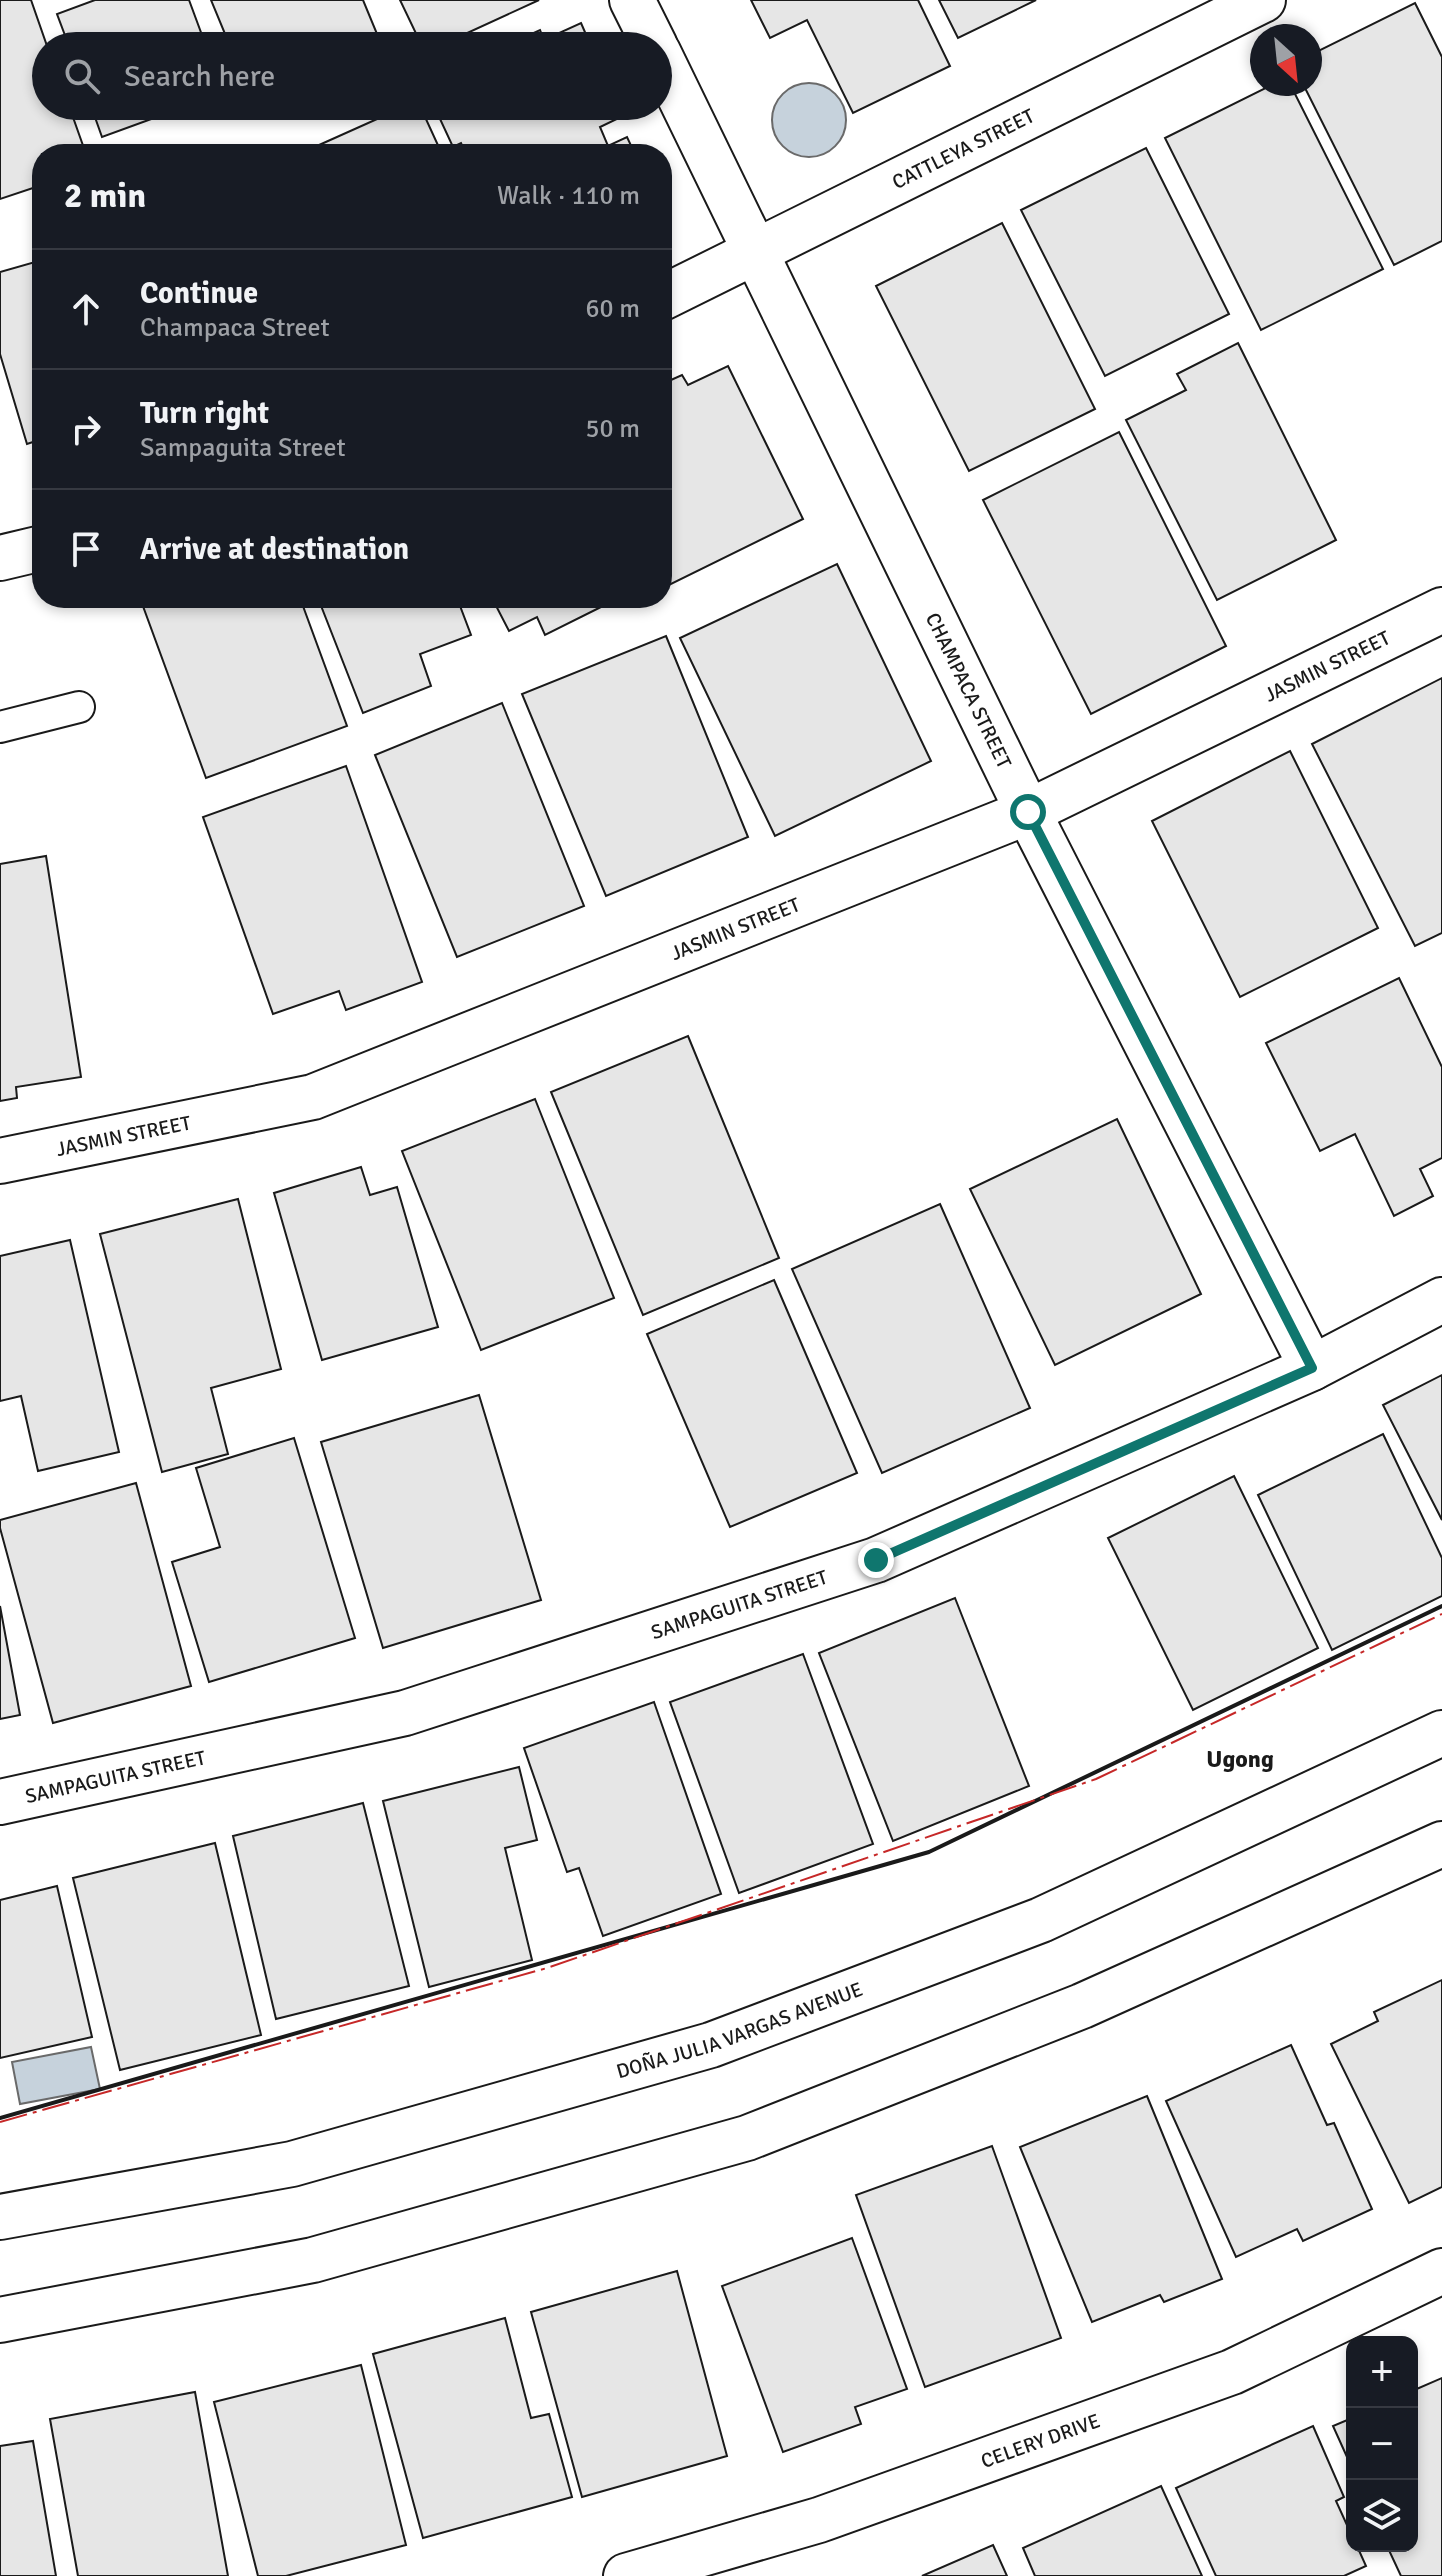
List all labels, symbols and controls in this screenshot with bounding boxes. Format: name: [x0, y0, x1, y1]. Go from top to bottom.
north arrow: [1250, 24, 1322, 96]
search box: [32, 32, 672, 120]
icon: search: [60, 54, 104, 98]
text: Search here: [124, 58, 275, 95]
street label: CATTLEYA STREET: [888, 103, 1038, 195]
text: 2 min: [64, 175, 146, 217]
text: Walk · 110 m: [497, 180, 640, 212]
text: Continue: [140, 275, 258, 312]
icon: ahead: [64, 287, 108, 331]
text: 60 m: [585, 293, 640, 325]
text: Champaca Street: [140, 312, 330, 344]
text: Turn right: [140, 395, 269, 432]
icon: right: [64, 407, 108, 451]
text: 50 m: [585, 413, 640, 445]
text: Sampaguita Street: [140, 432, 346, 464]
icon: arrive: [64, 527, 108, 571]
text: Arrive at destination: [140, 531, 409, 568]
street label: CHAMPACA STREET: [920, 609, 1017, 772]
street label: JASMIN STREET: [1260, 625, 1394, 707]
route start: [1010, 794, 1046, 830]
street label: JASMIN STREET: [667, 892, 803, 966]
street label: JASMIN STREET: [54, 1110, 193, 1162]
route end: [858, 1542, 894, 1578]
street label: SAMPAGUITA STREET: [648, 1564, 831, 1645]
district label: Ugong: [1206, 1744, 1274, 1774]
street label: SAMPAGUITA STREET: [23, 1745, 208, 1809]
street label: DOÑA JULIA VARGAS AVENUE: [613, 1976, 866, 2084]
map controls: [1346, 2336, 1418, 2552]
button: +: [1346, 2336, 1418, 2408]
street label: CELERY DRIVE: [977, 2408, 1103, 2474]
button: −: [1346, 2408, 1418, 2480]
button: layers: [1346, 2480, 1418, 2552]

